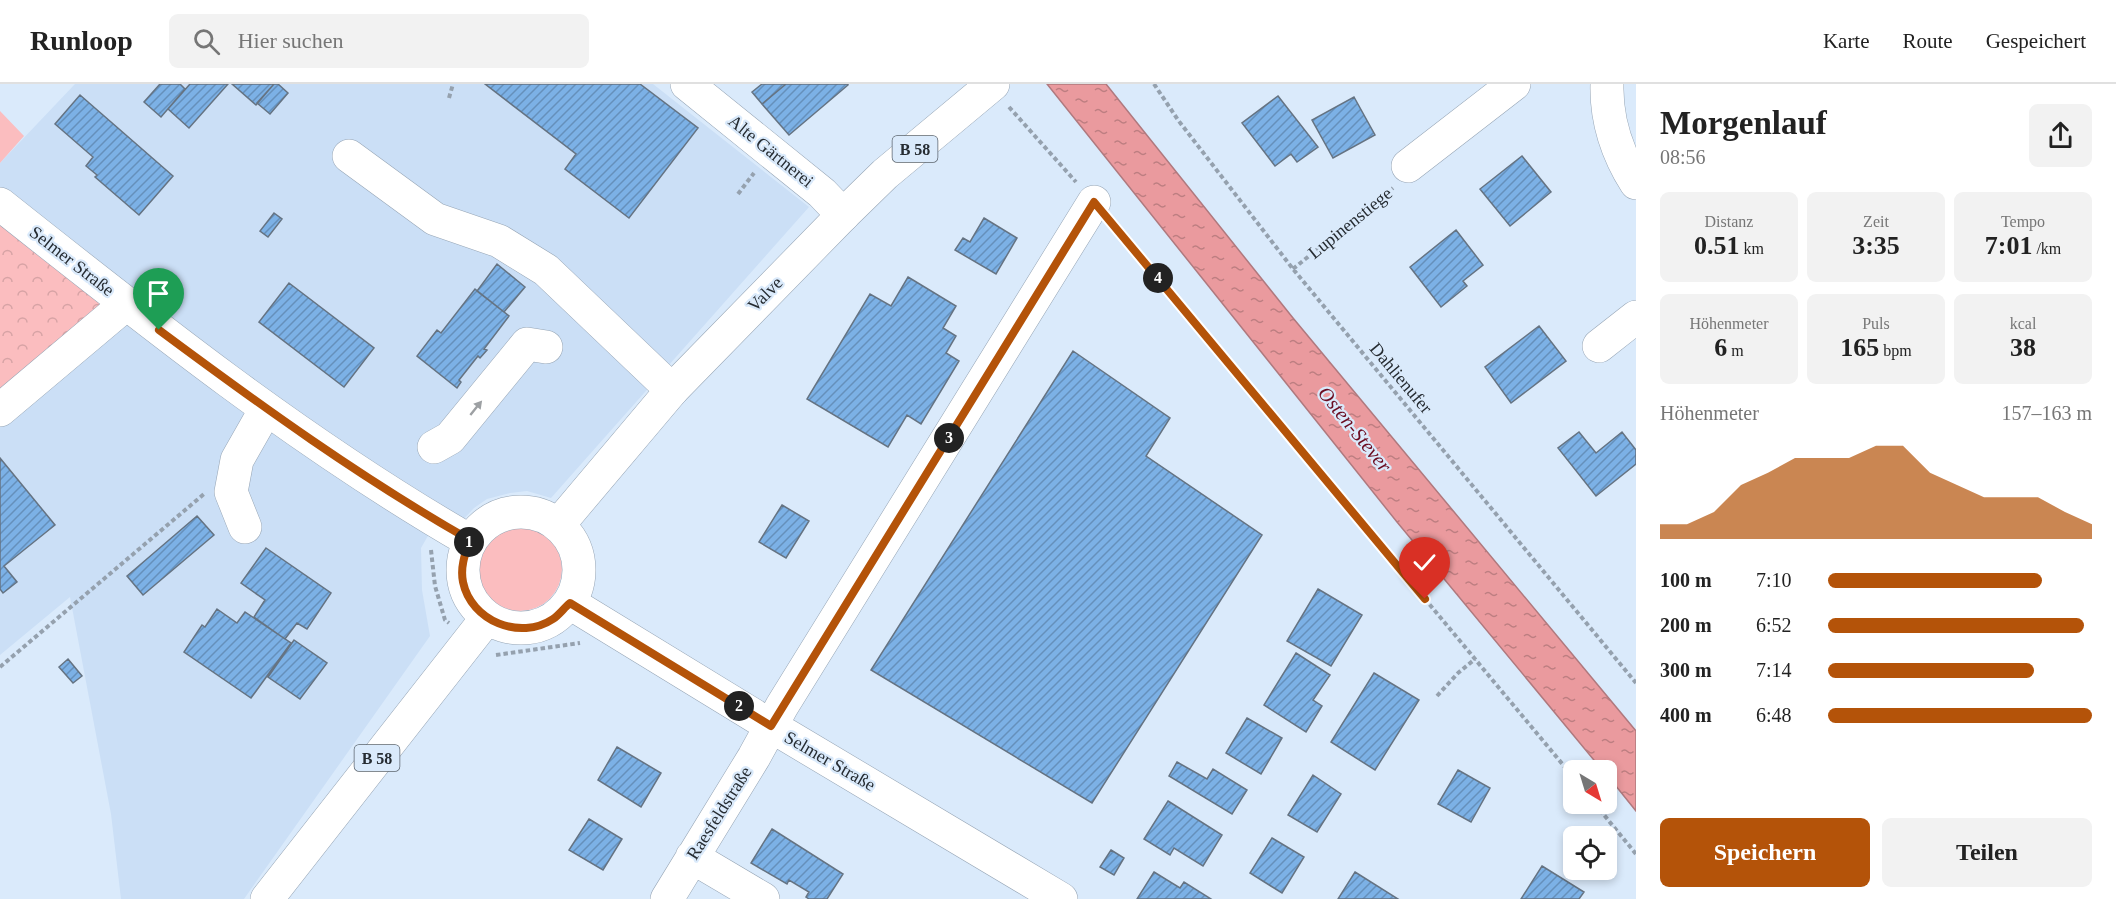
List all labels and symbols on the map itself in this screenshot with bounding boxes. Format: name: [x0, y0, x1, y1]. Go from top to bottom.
street label: Alte Gärtnerei: [725, 111, 817, 191]
road number: B 58: [892, 136, 938, 162]
street label: Lupinenstiege: [1304, 183, 1396, 263]
street label: Selmer Straße: [26, 222, 118, 300]
pin: 4: [1143, 263, 1173, 293]
pin: [133, 268, 184, 330]
street label: Valve: [743, 272, 787, 316]
street label: Dahlienufer: [1366, 339, 1436, 417]
water label: Osten-Stever: [1314, 382, 1396, 476]
one-way arrow: [470, 400, 483, 416]
pin: 3: [934, 423, 964, 453]
pin: 1: [454, 527, 484, 557]
pin: [1399, 537, 1450, 599]
pin: 2: [724, 691, 754, 721]
street label: Selmer Straße: [781, 727, 879, 795]
road number: B 58: [354, 745, 400, 771]
north arrow: [1563, 760, 1617, 814]
street label: Raesfeldstraße: [682, 763, 756, 863]

